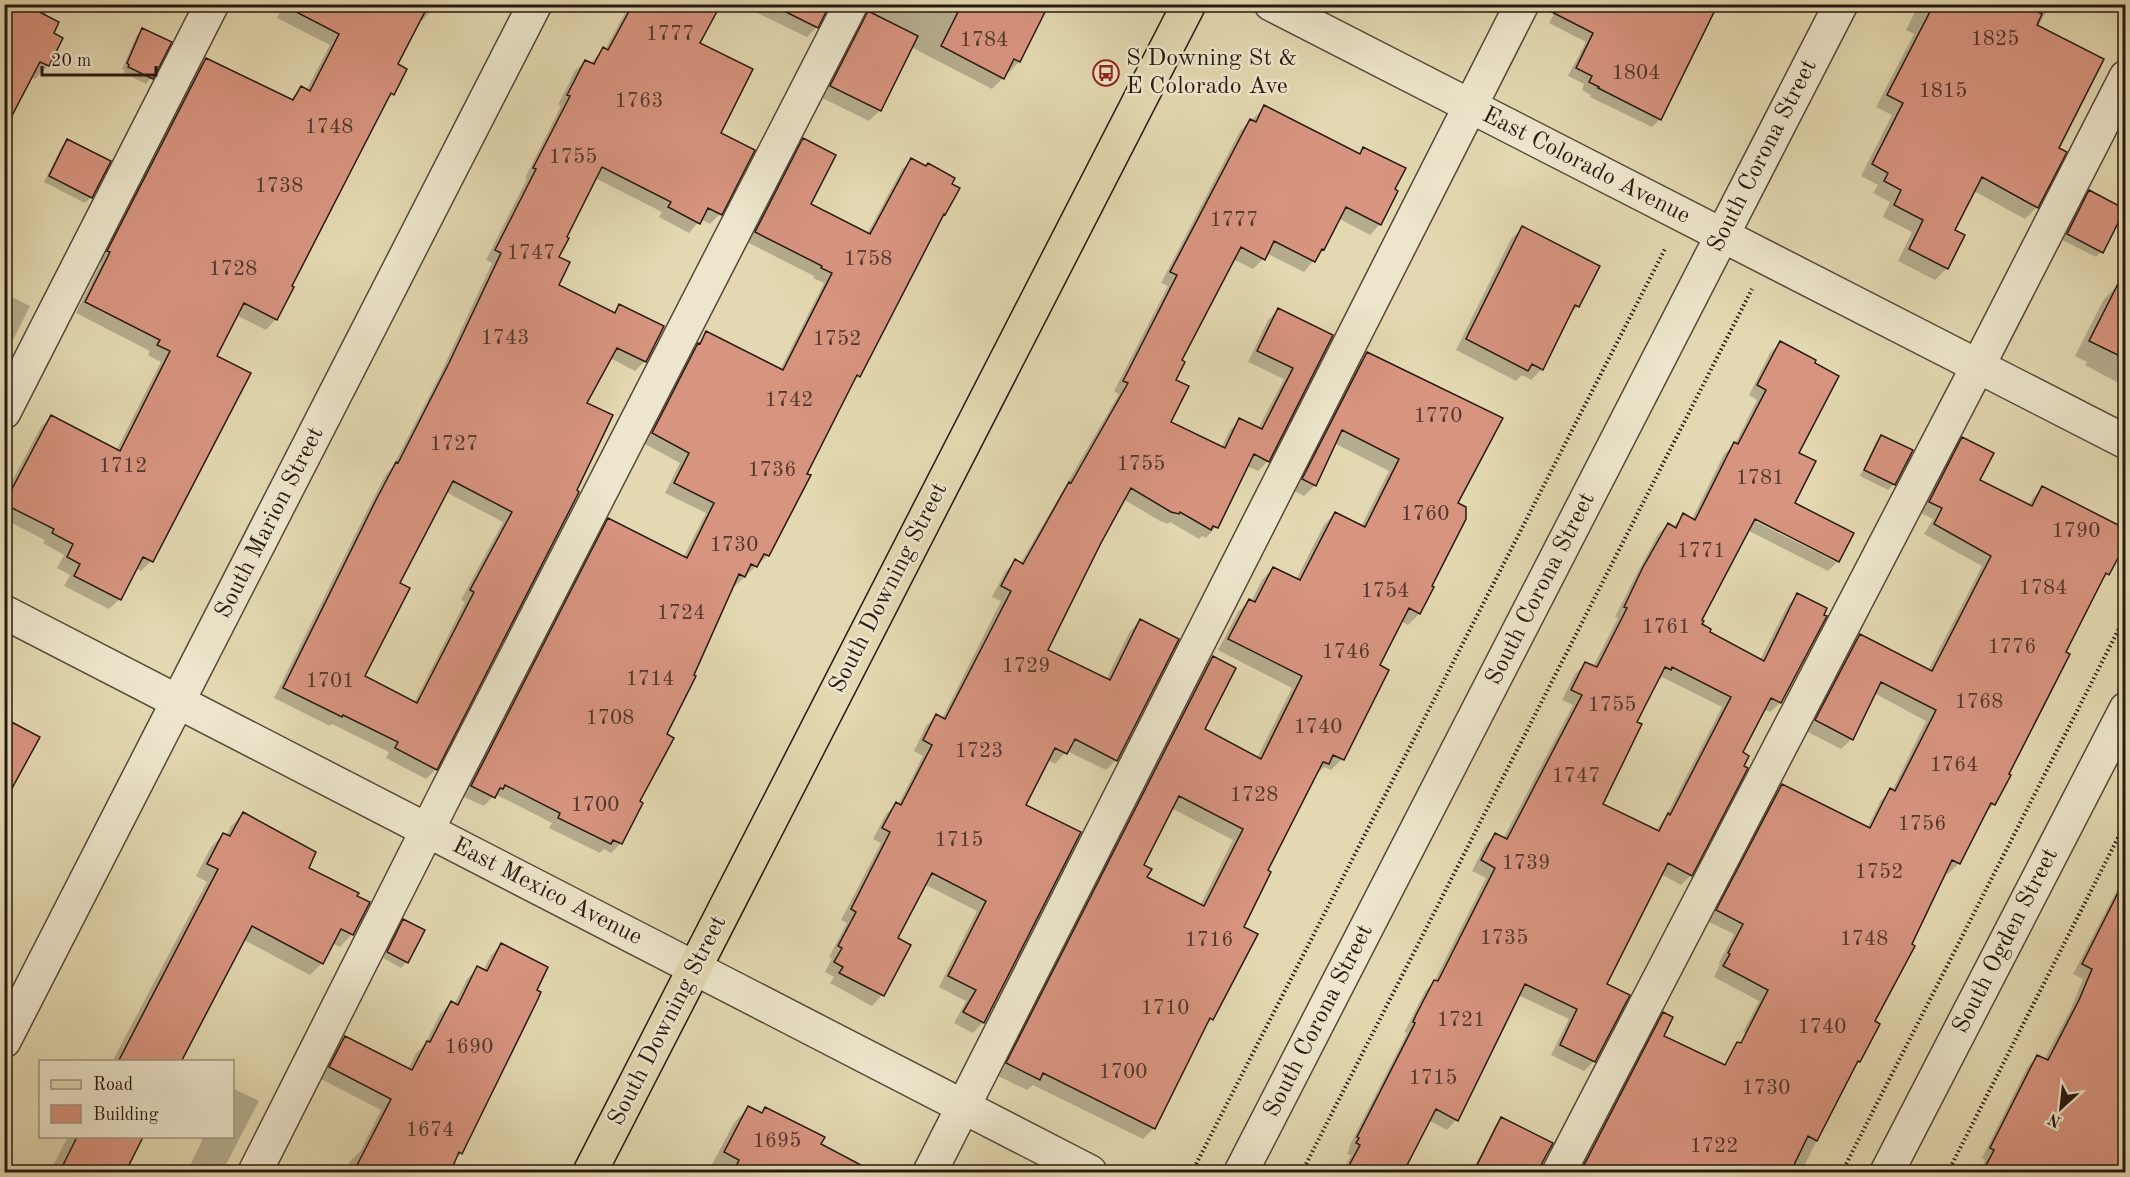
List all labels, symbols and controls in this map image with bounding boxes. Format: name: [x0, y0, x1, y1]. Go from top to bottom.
house number: 1777: [646, 24, 694, 45]
house number: 1825: [1971, 29, 2019, 50]
house number: 1784: [960, 30, 1008, 51]
scale bar: [42, 39, 156, 77]
place label: S Downing St & E Colorado Ave: [1126, 47, 1297, 99]
text: 20 m: [51, 52, 91, 70]
street label: South Corona Street: [1704, 56, 1822, 256]
bus stop icon: S Downing St & E Colorado Ave: [1091, 58, 1121, 88]
house number: 1804: [1612, 63, 1660, 84]
house number: 1815: [1919, 81, 1967, 102]
house number: 1763: [615, 91, 663, 112]
street label: East Colorado Avenue: [1478, 103, 1694, 229]
house number: 1748: [305, 117, 353, 138]
house number: 1755: [549, 147, 597, 168]
house number: 1738: [255, 176, 303, 197]
house number: 1777: [1210, 210, 1258, 231]
house number: 1747: [507, 243, 555, 264]
house number: 1758: [844, 249, 892, 270]
house number: 1728: [209, 259, 257, 280]
house number: 1743: [481, 328, 529, 349]
house number: 1752: [813, 329, 861, 350]
house number: 1742: [765, 390, 813, 411]
house number: 1770: [1414, 406, 1462, 427]
street label: South Marion Street: [211, 423, 329, 623]
house number: 1727: [430, 434, 478, 455]
house number: 1755: [1117, 454, 1165, 475]
house number: 1712: [99, 456, 147, 477]
house number: 1736: [748, 460, 796, 481]
house number: 1781: [1736, 468, 1784, 489]
street label: South Downing Street: [826, 479, 952, 697]
street label: South Corona Street: [1482, 489, 1600, 689]
house number: 1760: [1401, 504, 1449, 525]
house number: 1790: [2052, 521, 2100, 542]
house number: 1730: [710, 535, 758, 556]
house number: 1771: [1677, 541, 1725, 562]
house number: 1784: [2019, 578, 2067, 599]
house number: 1754: [1361, 581, 1409, 602]
house number: 1724: [657, 603, 705, 624]
house number: 1761: [1642, 617, 1690, 638]
house number: 1776: [1988, 637, 2036, 658]
house number: 1746: [1322, 642, 1370, 663]
house number: 1729: [1002, 656, 1050, 677]
house number: 1714: [626, 669, 674, 690]
house number: 1701: [306, 671, 354, 692]
house number: 1768: [1955, 692, 2003, 713]
house number: 1755: [1588, 695, 1636, 716]
house number: 1708: [586, 708, 634, 729]
house number: 1740: [1294, 717, 1342, 738]
house number: 1723: [955, 741, 1003, 762]
house number: 1764: [1930, 755, 1978, 776]
house number: 1747: [1552, 766, 1600, 787]
house number: 1728: [1230, 785, 1278, 806]
house number: 1700: [571, 795, 619, 816]
house number: 1756: [1898, 814, 1946, 835]
house number: 1715: [935, 830, 983, 851]
street label: East Mexico Avenue: [448, 834, 646, 950]
street label: South Ogden Street: [1949, 844, 2063, 1038]
house number: 1739: [1502, 853, 1550, 874]
house number: 1752: [1855, 862, 1903, 883]
street label: South Downing Street: [605, 912, 731, 1130]
street label: South Corona Street: [1260, 921, 1378, 1121]
house number: 1735: [1480, 928, 1528, 949]
house number: 1748: [1840, 929, 1888, 950]
house number: 1716: [1185, 930, 1233, 951]
house number: 1710: [1141, 998, 1189, 1019]
house number: 1721: [1437, 1010, 1485, 1031]
house number: 1740: [1798, 1017, 1846, 1038]
house number: 1690: [445, 1037, 493, 1058]
legend: [39, 1060, 234, 1138]
house number: 1700: [1099, 1062, 1147, 1083]
house number: 1715: [1409, 1068, 1457, 1089]
text: Road: [93, 1076, 133, 1094]
house number: 1730: [1742, 1078, 1790, 1099]
north arrow: [2031, 1078, 2091, 1138]
text: Building: [93, 1106, 159, 1124]
text: N: [2045, 1109, 2064, 1129]
house number: 1674: [406, 1120, 454, 1141]
house number: 1695: [753, 1131, 801, 1152]
house number: 1722: [1690, 1136, 1738, 1157]

